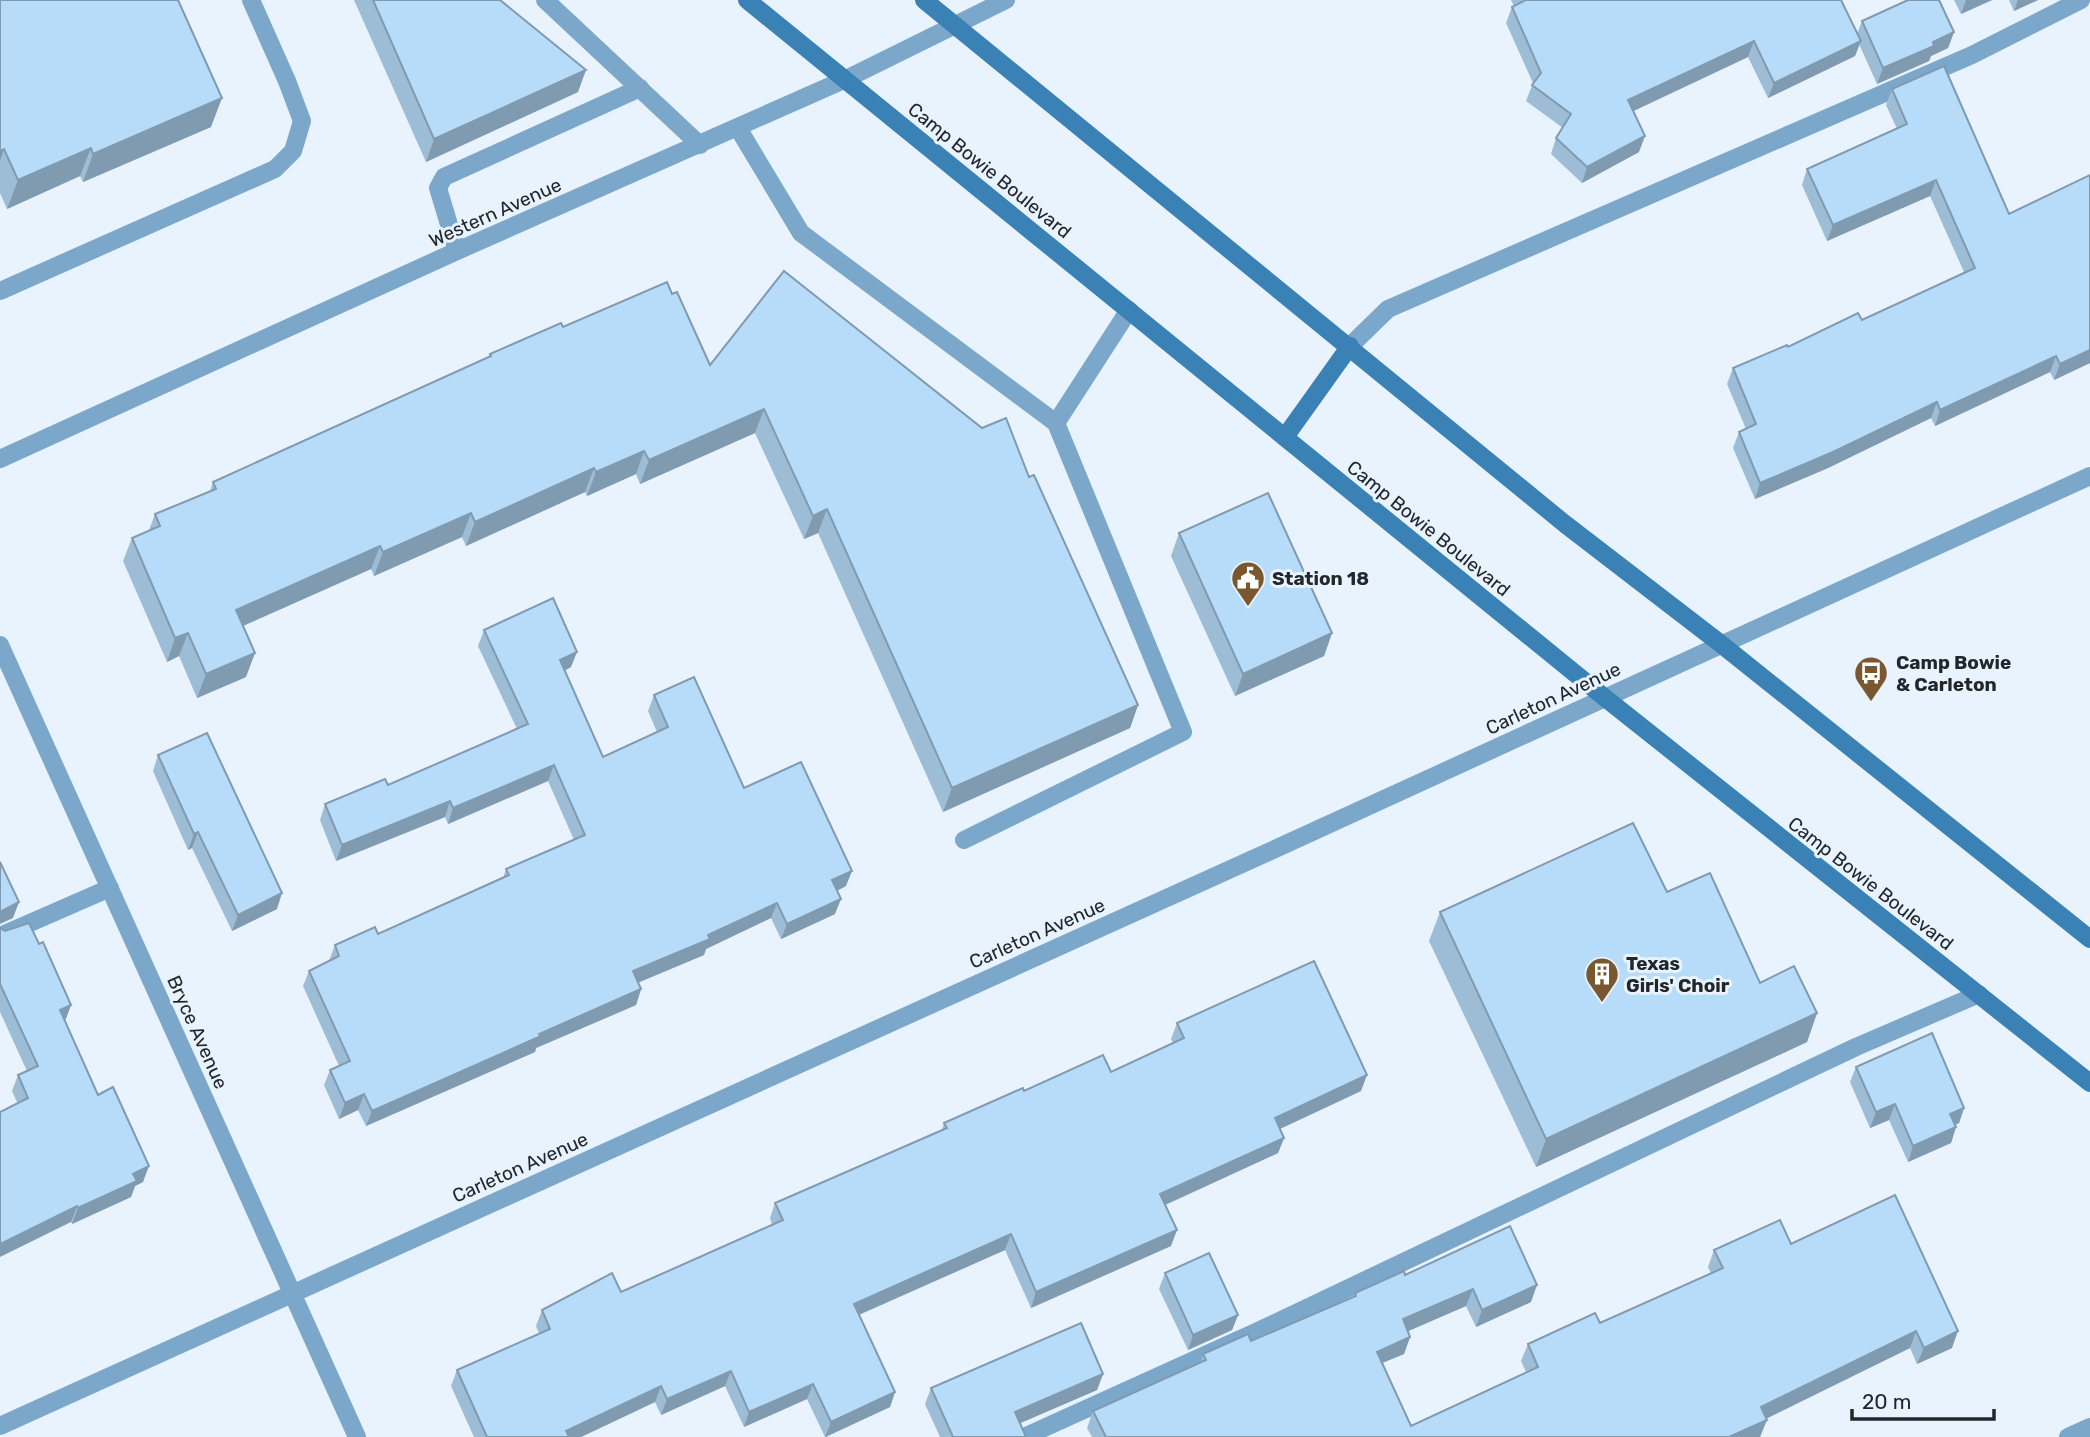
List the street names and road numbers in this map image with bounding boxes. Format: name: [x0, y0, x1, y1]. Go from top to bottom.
street label: Camp Bowie Boulevard: [903, 97, 1076, 243]
street label: Western Avenue: [425, 173, 565, 252]
street label: Camp Bowie Boulevard: [1342, 455, 1515, 601]
street label: Carleton Avenue: [1482, 657, 1624, 740]
street label: Camp Bowie Boulevard: [1783, 812, 1958, 955]
street label: Carleton Avenue: [966, 893, 1109, 974]
street label: Bryce Avenue: [162, 972, 233, 1093]
street label: Carleton Avenue: [449, 1127, 592, 1208]

